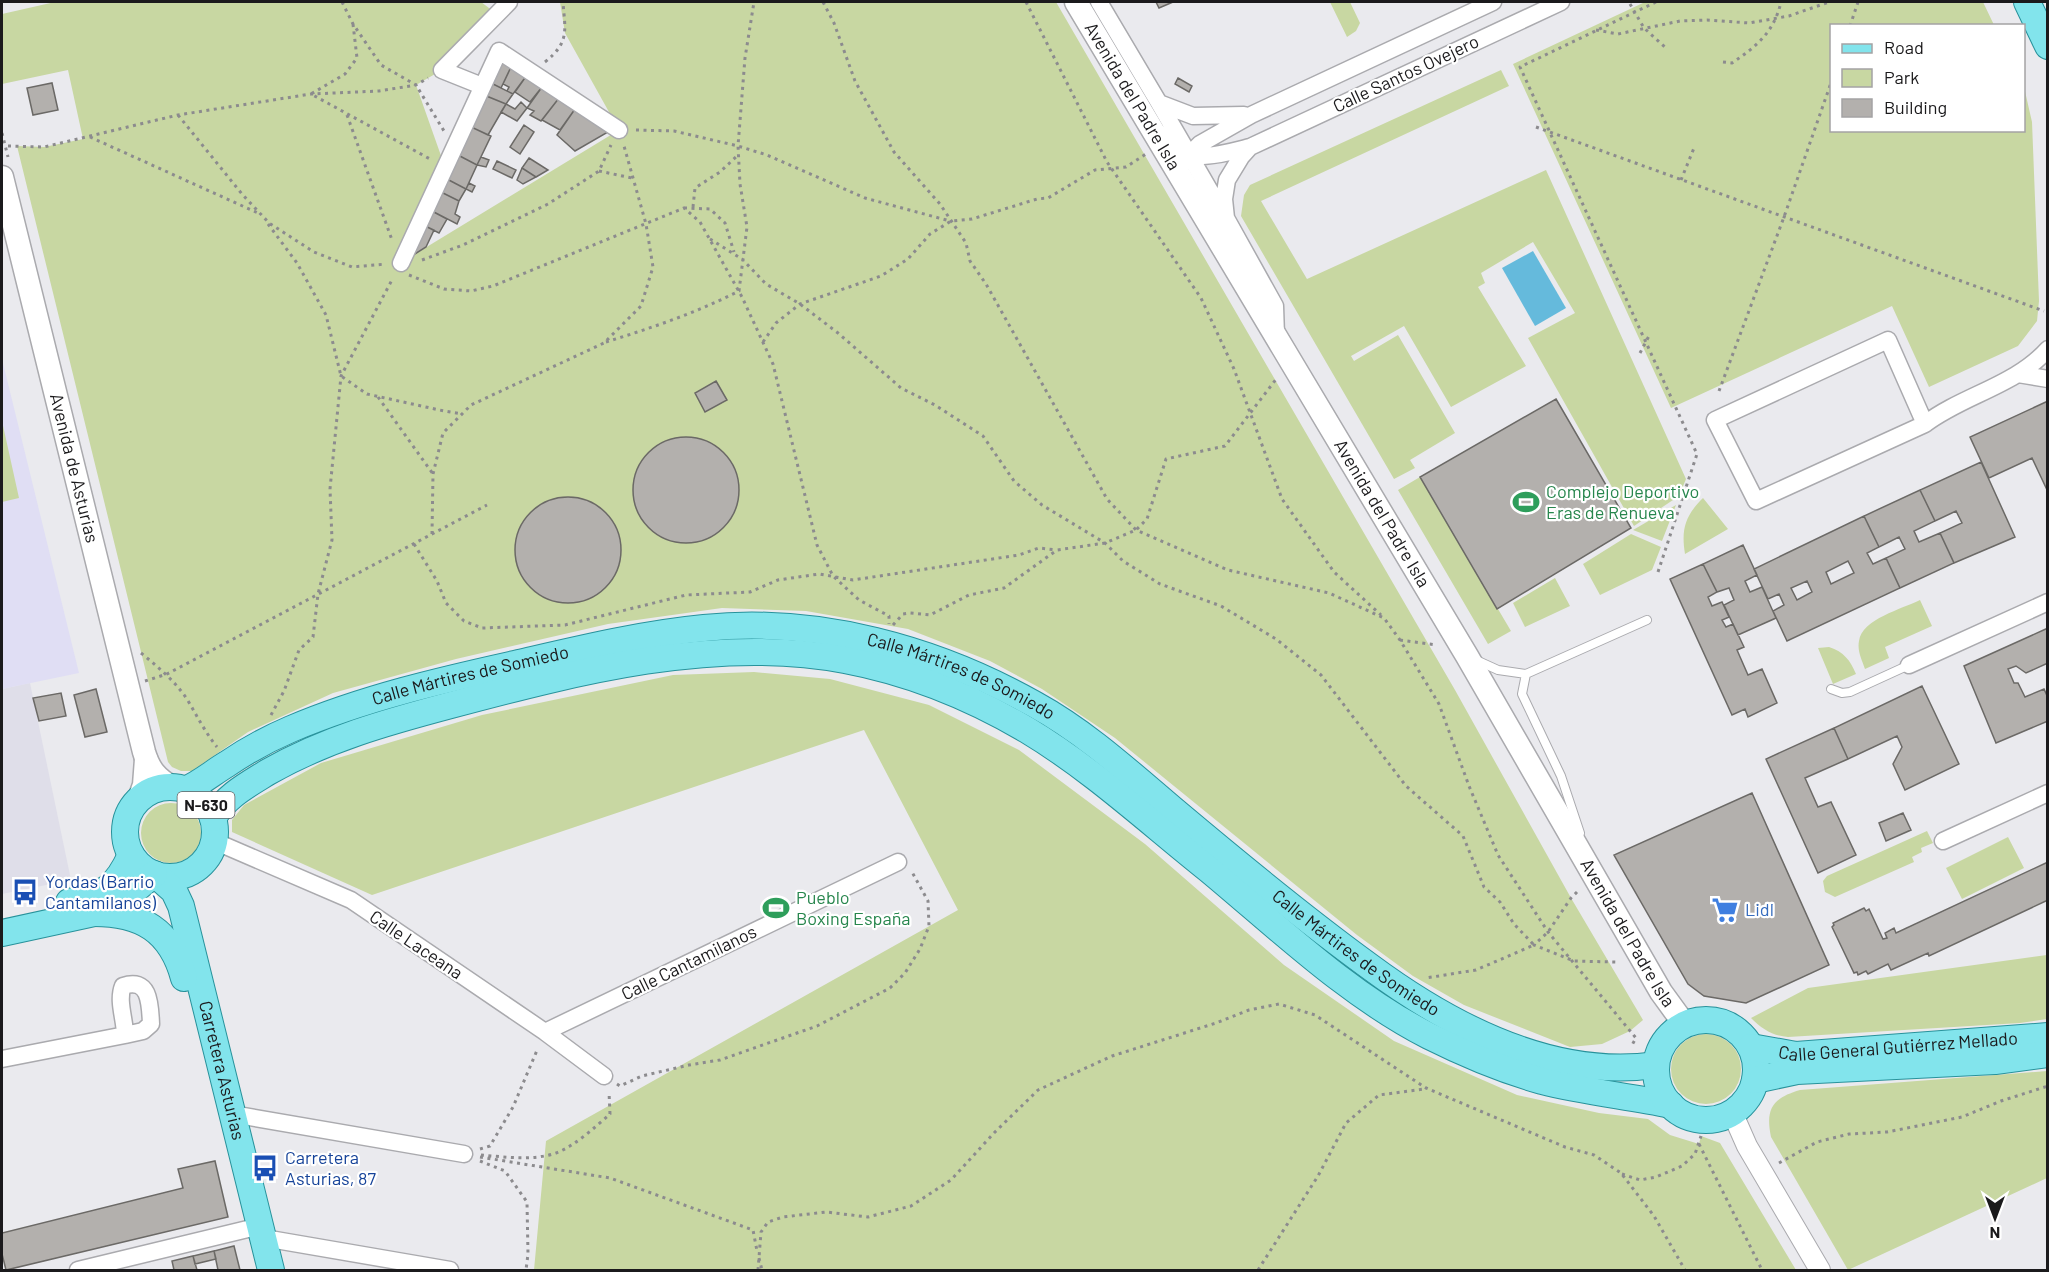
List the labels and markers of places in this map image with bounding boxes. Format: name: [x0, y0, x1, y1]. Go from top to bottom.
place label: Complejo Deportivo Eras de Renueva: [1546, 480, 1699, 523]
sports icon: Complejo Deportivo Eras de Renueva: [1511, 487, 1541, 517]
place label: Yordas (Barrio Cantamilanos): [45, 870, 156, 913]
bus stop icon: Yordas (Barrio Cantamilanos): [10, 877, 40, 907]
place label: Pueblo Boxing España: [796, 886, 911, 929]
sports icon: Pueblo Boxing España: [761, 893, 791, 923]
supermarket icon: Lidl: [1710, 895, 1740, 925]
place label: Lidl: [1745, 898, 1774, 920]
place label: Carretera Asturias, 87: [285, 1146, 376, 1189]
bus stop icon: Carretera Asturias, 87: [250, 1153, 280, 1183]

